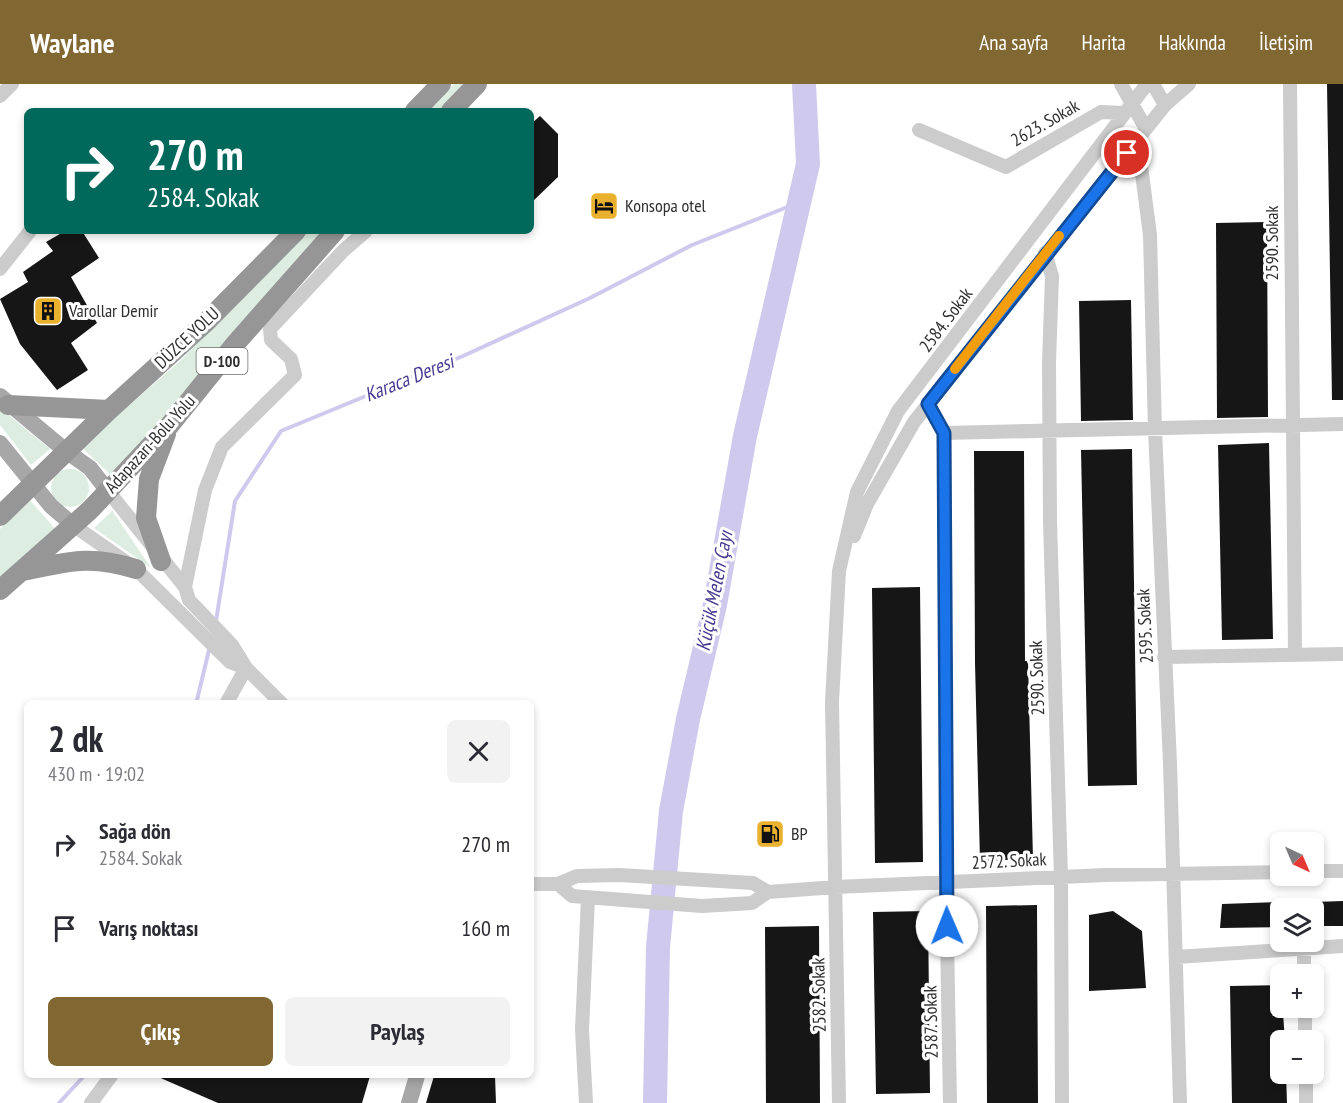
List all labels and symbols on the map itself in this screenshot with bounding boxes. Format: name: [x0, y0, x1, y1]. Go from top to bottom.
street label: 2623. Sokak: [1007, 94, 1083, 151]
pin: [1101, 127, 1152, 178]
hotel icon: Konsopa otel: [588, 190, 620, 222]
place label: Konsopa otel: [625, 194, 707, 217]
street label: 2590. Sokak: [1260, 206, 1283, 280]
street label: 2584. Sokak: [914, 283, 977, 357]
building icon: Varollar Demir: [32, 295, 64, 327]
place label: Varollar Demir: [68, 299, 158, 322]
street label: DÜZCE YOLU: [150, 302, 224, 373]
water label: Karaca Deresi: [361, 347, 460, 408]
road number: D-100: [196, 348, 248, 374]
street label: Adapazarı-Bolu Yolu: [99, 390, 200, 498]
water label: Küçük Melen Çayı: [690, 527, 739, 653]
street label: 2595. Sokak: [1131, 588, 1158, 664]
street label: 2590. Sokak: [1024, 640, 1049, 716]
fuel station icon: BP: [754, 818, 786, 850]
place label: BP: [791, 822, 808, 845]
north arrow: [1270, 832, 1324, 886]
street label: 2572. Sokak: [971, 847, 1047, 874]
position arrow: [915, 894, 979, 958]
street label: 2582. Sokak: [806, 957, 831, 1033]
street label: 2587. Sokak: [918, 985, 943, 1059]

